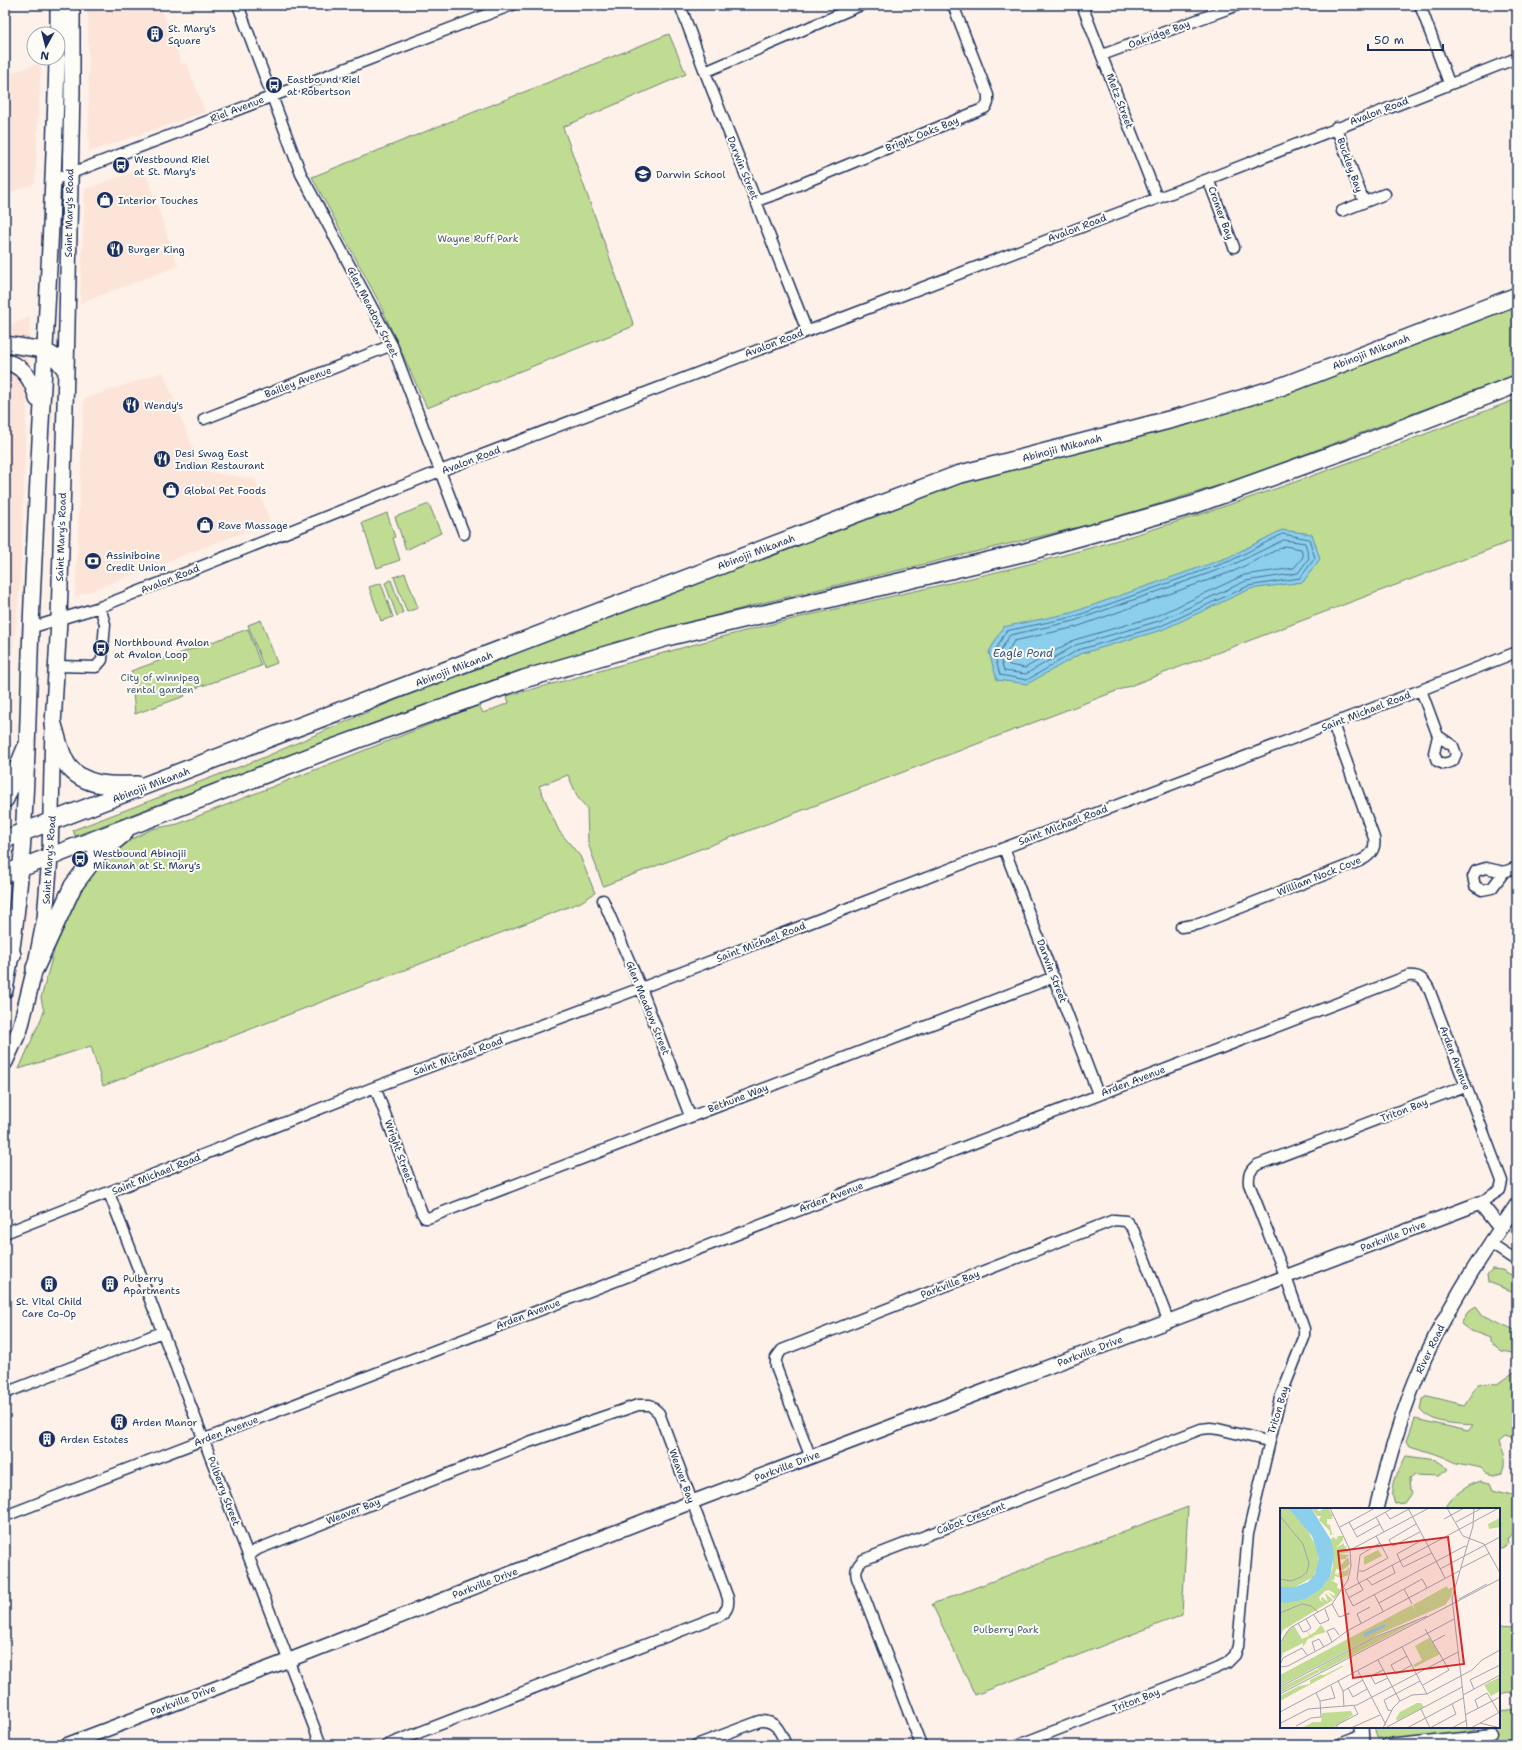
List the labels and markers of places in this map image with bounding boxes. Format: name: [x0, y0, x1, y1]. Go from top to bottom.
place label: St. Mary's Square: [168, 22, 216, 47]
building icon: St. Mary's Square: [145, 24, 165, 44]
place label: Eastbound Riel at Robertson: [287, 73, 360, 98]
bus stop icon: Eastbound Riel at Robertson: [264, 75, 284, 95]
place label: Westbound Riel at St. Mary's: [134, 153, 209, 178]
bus stop icon: Westbound Riel at St. Mary's: [111, 155, 131, 175]
school or university icon: Darwin School: [633, 164, 653, 184]
place label: Darwin School: [656, 168, 725, 181]
shop icon: Interior Touches: [95, 190, 115, 210]
place label: Interior Touches: [118, 194, 198, 207]
restaurant icon: Burger King: [105, 239, 125, 259]
place label: Burger King: [128, 243, 185, 256]
restaurant icon: Wendy's: [121, 395, 141, 415]
place label: Wendy's: [144, 399, 183, 412]
place label: Desi Swag East Indian Restaurant: [175, 447, 265, 472]
restaurant icon: Desi Swag East Indian Restaurant: [152, 449, 172, 469]
shop icon: Global Pet Foods: [161, 480, 181, 500]
place label: Global Pet Foods: [184, 484, 266, 497]
shop icon: Rave Massage: [195, 515, 215, 535]
place label: Rave Massage: [218, 519, 288, 532]
place label: Assiniboine Credit Union: [106, 549, 166, 574]
bank icon: Assiniboine Credit Union: [83, 551, 103, 571]
place label: Northbound Avalon at Avalon Loop: [114, 636, 209, 661]
bus stop icon: Northbound Avalon at Avalon Loop: [91, 638, 111, 658]
place label: Westbound Abinojii Mikanah at St. Mary's: [93, 847, 201, 872]
bus stop icon: Westbound Abinojii Mikanah at St. Mary's: [70, 849, 90, 869]
place label: Pulberry Apartments: [123, 1272, 180, 1297]
building icon: St. Vital Child Care Co-Op: [39, 1274, 59, 1294]
building icon: Pulberry Apartments: [100, 1274, 120, 1294]
place label: St. Vital Child Care Co-Op: [16, 1295, 83, 1320]
building icon: Arden Manor: [109, 1412, 129, 1432]
place label: Arden Manor: [132, 1416, 198, 1429]
building icon: Arden Estates: [37, 1429, 57, 1449]
place label: Arden Estates: [60, 1433, 128, 1446]

